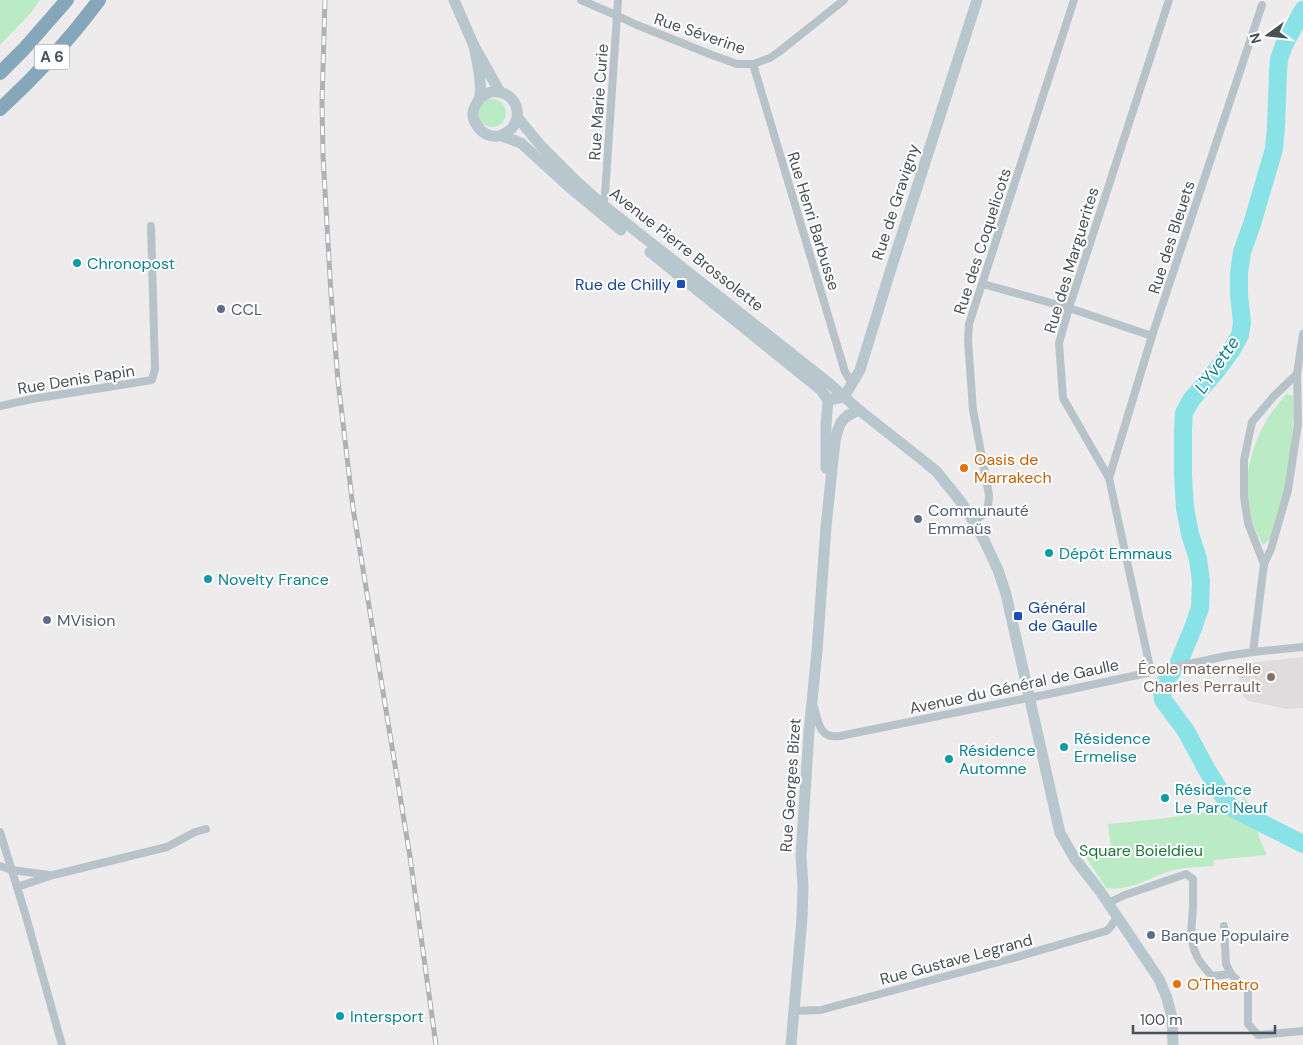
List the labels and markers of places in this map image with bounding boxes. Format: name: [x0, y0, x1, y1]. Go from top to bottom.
place label: Chronopost: [87, 253, 175, 274]
marker: Chronopost: [71, 257, 83, 269]
place label: Rue de Chilly: [575, 274, 671, 295]
marker: Rue de Chilly: [675, 278, 687, 290]
place label: CCL: [231, 299, 262, 320]
marker: CCL: [215, 303, 227, 315]
place label: Oasis de Marrakech: [974, 449, 1052, 488]
marker: Oasis de Marrakech: [958, 462, 970, 474]
place label: Communauté Emmaüs: [928, 500, 1029, 539]
marker: Communauté Emmaüs: [912, 513, 924, 525]
place label: Dépôt Emmaus: [1059, 543, 1172, 564]
marker: Dépôt Emmaus: [1043, 547, 1055, 559]
place label: Novelty France: [218, 569, 329, 590]
marker: Novelty France: [202, 573, 214, 585]
place label: Général de Gaulle: [1028, 597, 1098, 636]
place label: MVision: [57, 610, 116, 631]
marker: Général de Gaulle: [1012, 610, 1024, 622]
marker: MVision: [41, 614, 53, 626]
place label: École maternelle Charles Perrault: [1138, 658, 1261, 697]
marker: École maternelle Charles Perrault: [1265, 671, 1277, 683]
place label: Résidence Ermelise: [1074, 728, 1151, 767]
place label: Résidence Automne: [959, 740, 1036, 779]
marker: Résidence Ermelise: [1058, 741, 1070, 753]
marker: Résidence Automne: [943, 753, 955, 765]
place label: Résidence Le Parc Neuf: [1175, 779, 1268, 818]
marker: Résidence Le Parc Neuf: [1159, 792, 1171, 804]
place label: Banque Populaire: [1161, 925, 1289, 946]
marker: Banque Populaire: [1145, 929, 1157, 941]
place label: O'Theatro: [1187, 974, 1259, 995]
marker: O'Theatro: [1171, 978, 1183, 990]
place label: Intersport: [350, 1006, 424, 1027]
marker: Intersport: [334, 1010, 346, 1022]

